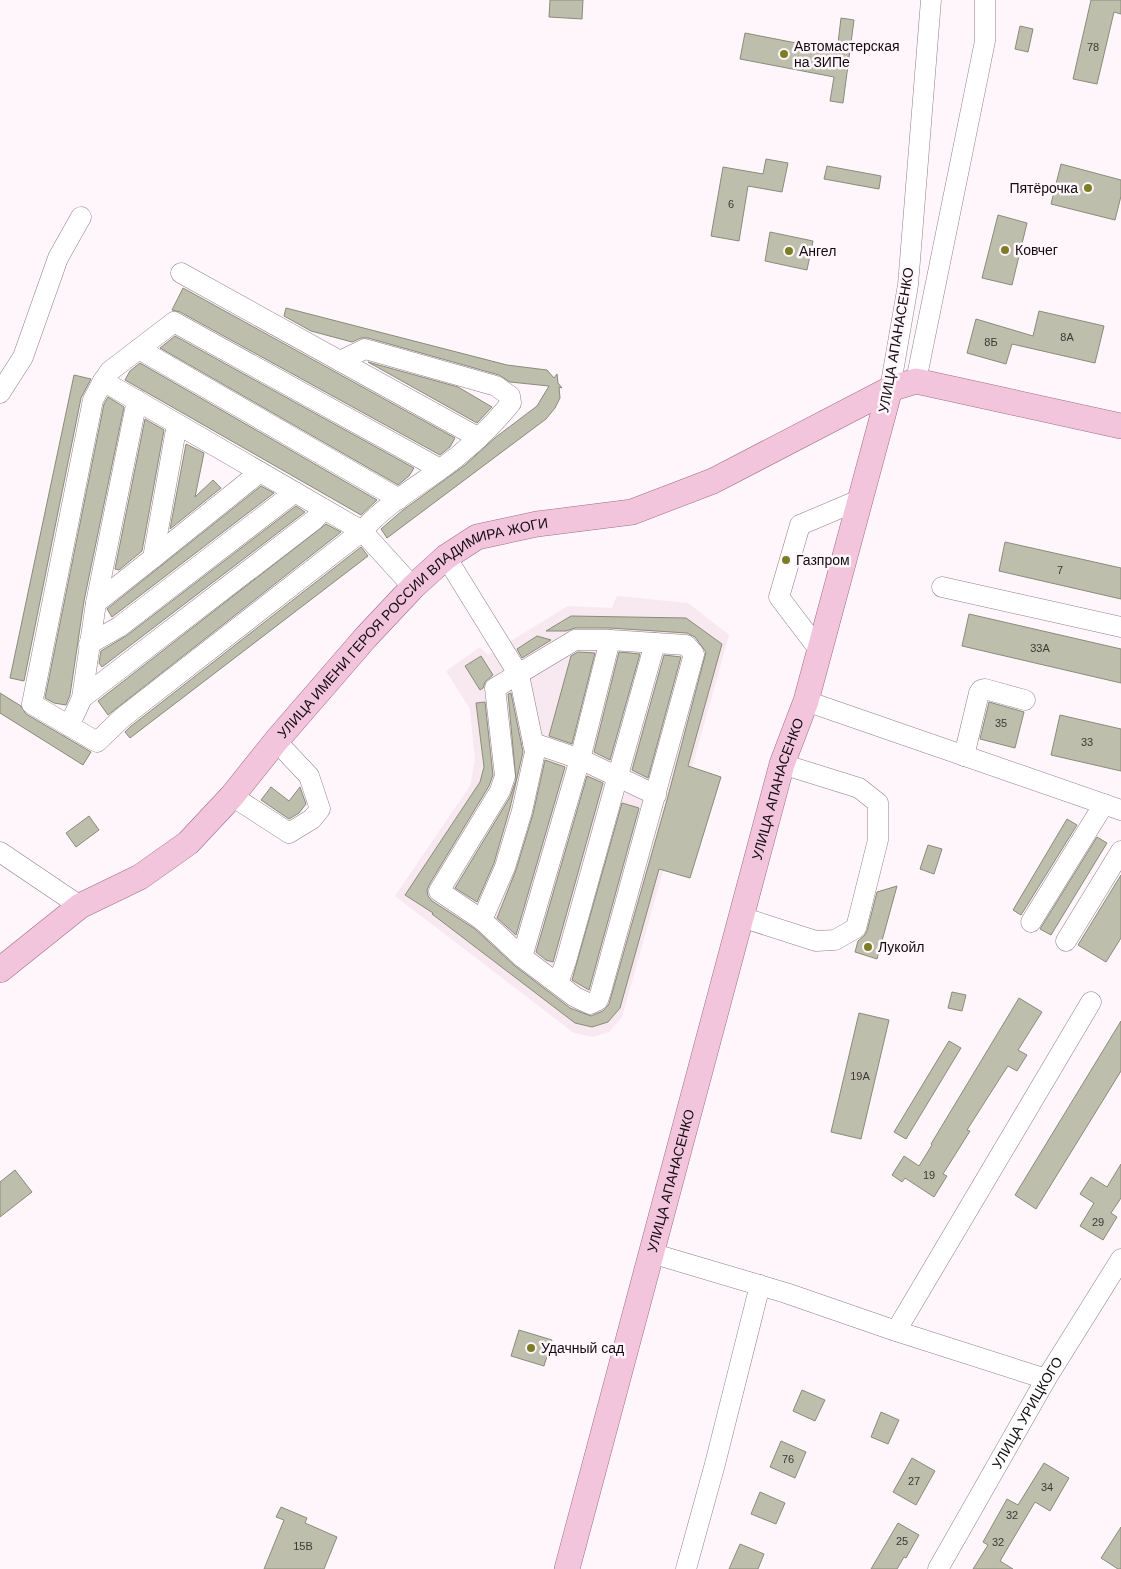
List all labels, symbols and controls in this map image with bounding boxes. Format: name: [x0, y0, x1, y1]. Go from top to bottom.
place label: Автомастерская на ЗИПе: [794, 38, 900, 70]
house number: 78: [1087, 41, 1099, 53]
marker: Автомастерская на ЗИПе: [778, 48, 790, 60]
place label: Пятёрочка: [1009, 180, 1078, 196]
marker: Пятёрочка: [1082, 182, 1094, 194]
house number: 6: [728, 198, 734, 210]
place label: Ковчег: [1015, 242, 1058, 258]
place label: Ангел: [799, 243, 836, 259]
marker: Ковчег: [999, 244, 1011, 256]
marker: Ангел: [783, 245, 795, 257]
street label: УЛИЦА АПАНАСЕНКО: [875, 266, 917, 414]
house number: 8А: [1060, 331, 1074, 343]
house number: 8Б: [984, 336, 998, 348]
street label: УЛИЦА ИМЕНИ ГЕРОЯ РОССИИ ВЛАДИМИРА ЖОГИ: [274, 515, 549, 741]
place label: Газпром: [796, 552, 850, 568]
marker: Газпром: [780, 554, 792, 566]
house number: 7: [1057, 564, 1063, 576]
house number: 33А: [1030, 642, 1050, 654]
street label: УЛИЦА АПАНАСЕНКО: [749, 716, 807, 862]
house number: 35: [995, 717, 1007, 729]
house number: 33: [1081, 736, 1093, 748]
place label: Лукойл: [878, 939, 924, 955]
marker: Лукойл: [862, 941, 874, 953]
house number: 19А: [850, 1070, 870, 1082]
street label: УЛИЦА АПАНАСЕНКО: [644, 1107, 698, 1254]
house number: 19: [923, 1169, 935, 1181]
house number: 29: [1092, 1216, 1104, 1228]
place label: Удачный сад: [541, 1340, 624, 1356]
marker: Удачный сад: [525, 1342, 537, 1354]
street label: УЛИЦА УРИЦКОГО: [989, 1354, 1066, 1471]
house number: 76: [782, 1453, 794, 1465]
house number: 27: [908, 1475, 920, 1487]
house number: 34: [1041, 1481, 1053, 1493]
house number: 32: [1006, 1509, 1018, 1521]
house number: 25: [896, 1535, 908, 1547]
house number: 32: [992, 1536, 1004, 1548]
house number: 15В: [293, 1540, 313, 1552]

